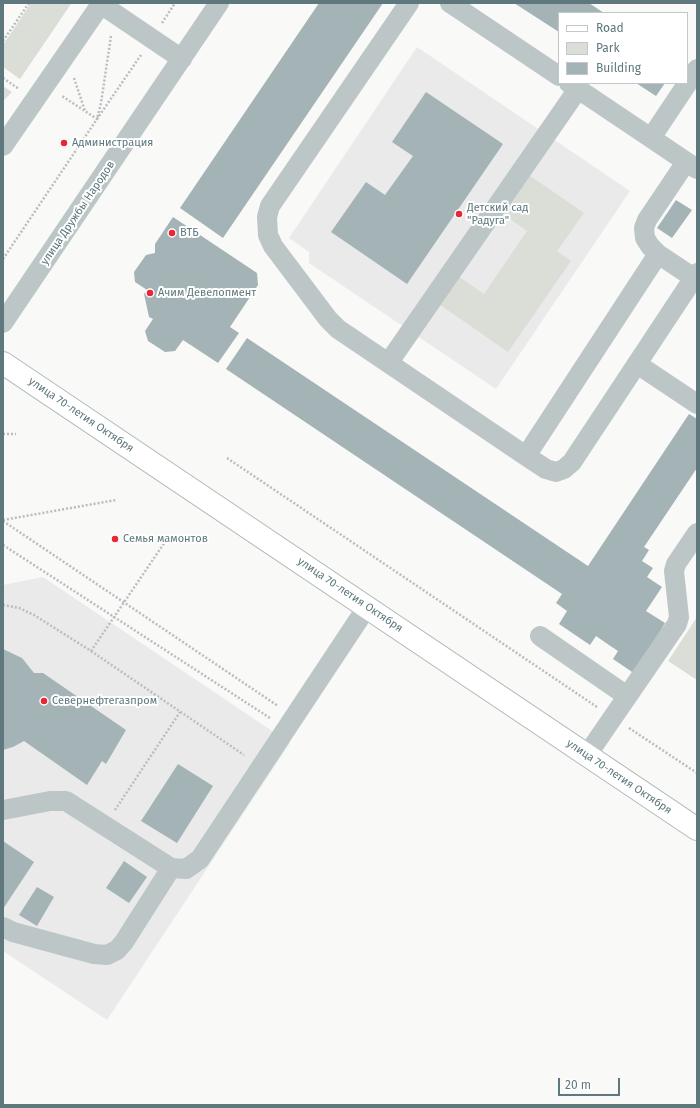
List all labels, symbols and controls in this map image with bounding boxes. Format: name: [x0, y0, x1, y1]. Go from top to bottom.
legend: [558, 12, 688, 84]
text: Road: [596, 21, 624, 35]
text: Park: [596, 41, 620, 55]
text: Building: [596, 61, 641, 75]
place label: Администрация: [72, 136, 153, 150]
marker: Администрация: [59, 138, 69, 148]
street label: улица Дружбы Народов: [38, 159, 118, 267]
place label: Детский сад "Радуга": [467, 201, 528, 227]
marker: Детский сад "Радуга": [454, 209, 464, 219]
place label: ВТБ: [180, 226, 199, 240]
marker: ВТБ: [167, 228, 177, 238]
place label: Ачим Девелопмент: [158, 286, 256, 300]
marker: Ачим Девелопмент: [145, 288, 155, 298]
street label: улица 70-летия Октября: [26, 375, 136, 455]
place label: Семья мамонтов: [123, 532, 208, 546]
marker: Семья мамонтов: [110, 534, 120, 544]
street label: улица 70-летия Октября: [295, 555, 405, 635]
place label: Севернефтегазпром: [52, 694, 157, 708]
marker: Севернефтегазпром: [39, 696, 49, 706]
street label: улица 70-летия Октября: [564, 737, 674, 817]
scale bar: [560, 1070, 622, 1096]
text: 20 m: [565, 1078, 591, 1092]

